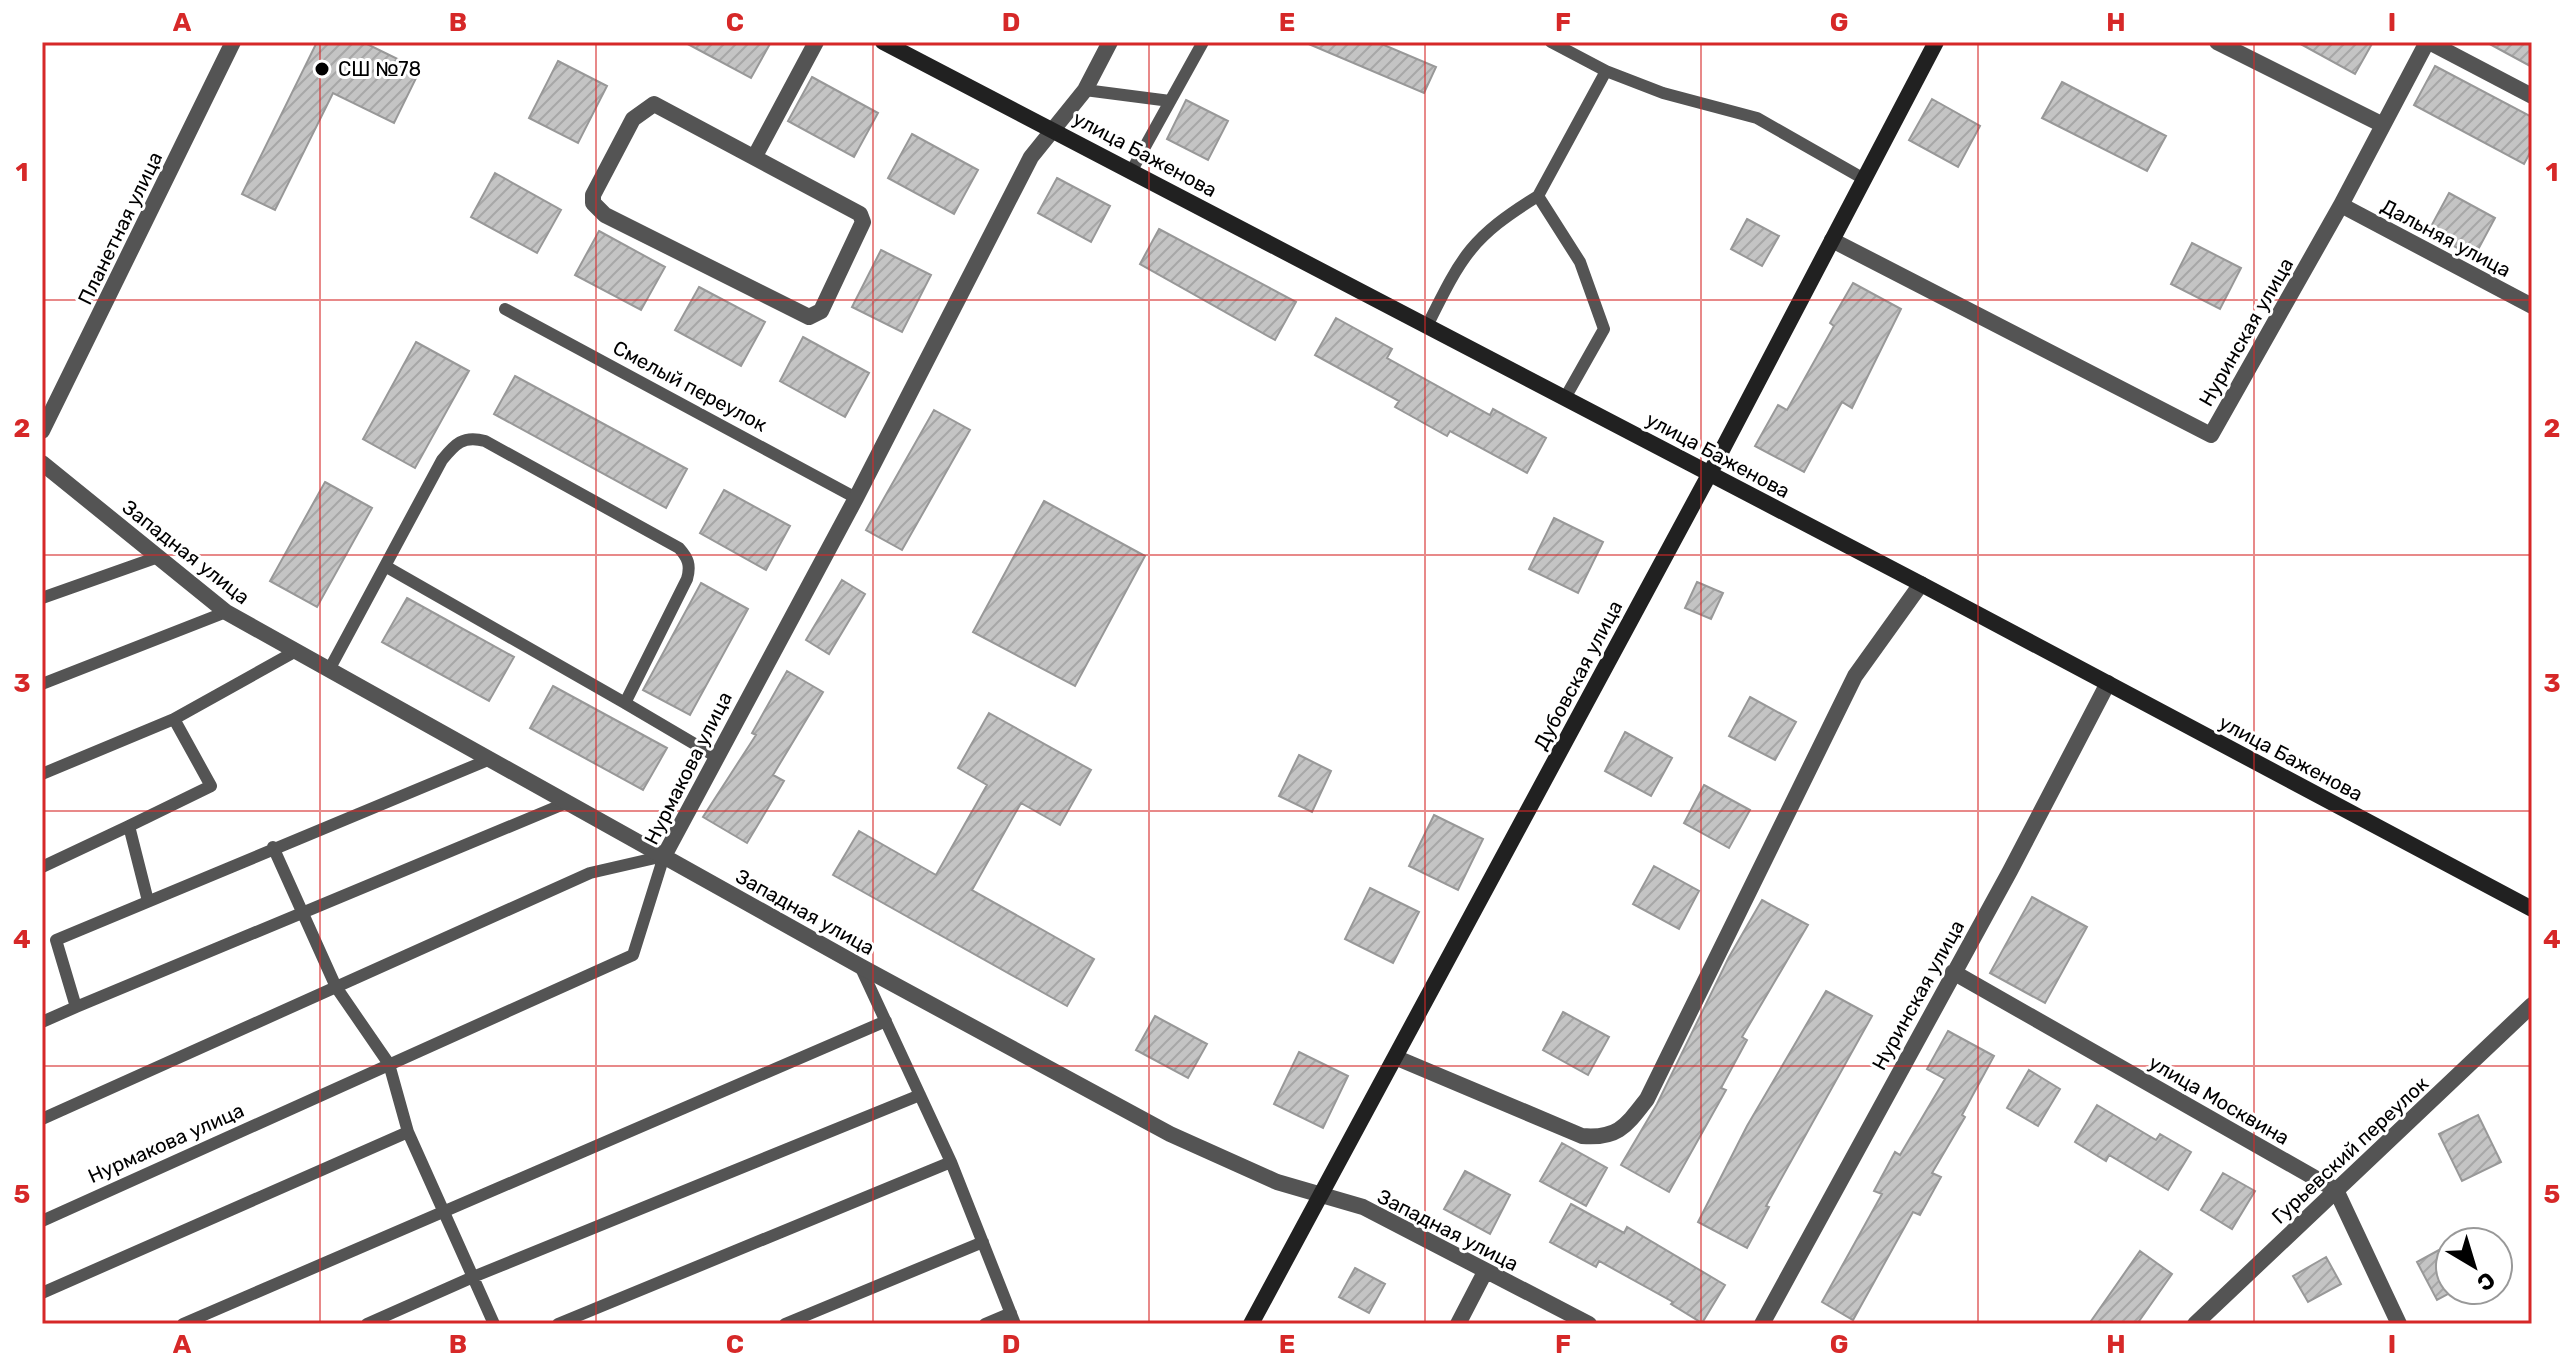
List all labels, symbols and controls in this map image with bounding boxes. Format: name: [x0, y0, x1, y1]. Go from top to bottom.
text: A: [173, 7, 192, 38]
text: B: [449, 7, 467, 38]
text: C: [726, 7, 744, 38]
text: D: [1002, 7, 1020, 38]
text: E: [1279, 7, 1295, 38]
text: F: [1555, 7, 1571, 38]
text: G: [1830, 7, 1848, 38]
text: H: [2106, 7, 2126, 38]
text: I: [2388, 7, 2396, 38]
place label: СШ №78: [338, 57, 421, 81]
marker: СШ №78: [313, 60, 331, 78]
street label: улица Баженова: [1069, 106, 1221, 202]
street label: Планетная улица: [73, 148, 167, 308]
text: 1: [16, 157, 28, 188]
text: 1: [2546, 157, 2558, 188]
street label: Дальняя улица: [2377, 194, 2515, 282]
street label: Нуринская улица: [2194, 253, 2298, 411]
street label: Смелый переулок: [609, 335, 771, 437]
street label: улица Баженова: [1642, 407, 1794, 503]
text: 2: [14, 413, 30, 444]
text: 2: [2544, 413, 2560, 444]
street label: Западная улица: [118, 495, 254, 609]
street label: Дубовская улица: [1529, 596, 1627, 754]
text: 3: [13, 668, 31, 699]
text: 3: [2543, 668, 2561, 699]
street label: Нурмакова улица: [639, 688, 737, 848]
street label: улица Баженова: [2215, 710, 2367, 806]
street label: Западная улица: [731, 864, 879, 960]
street label: Нуринская улица: [1867, 916, 1969, 1074]
text: 4: [13, 924, 31, 955]
text: 4: [2543, 924, 2561, 955]
street label: улица Москвина: [2145, 1050, 2293, 1150]
street label: Гурьевский переулок: [2267, 1071, 2433, 1229]
street label: Нурмакова улица: [84, 1098, 248, 1188]
text: 5: [14, 1179, 30, 1210]
text: 5: [2544, 1179, 2560, 1210]
street label: Западная улица: [1374, 1184, 1522, 1276]
north arrow: [2434, 1226, 2514, 1306]
text: С: [2472, 1266, 2500, 1297]
text: A: [173, 1329, 192, 1360]
text: B: [449, 1329, 467, 1360]
text: C: [726, 1329, 744, 1360]
text: D: [1002, 1329, 1020, 1360]
text: E: [1279, 1329, 1295, 1360]
text: F: [1555, 1329, 1571, 1360]
text: G: [1830, 1329, 1848, 1360]
text: H: [2106, 1329, 2126, 1360]
text: I: [2388, 1329, 2396, 1360]

